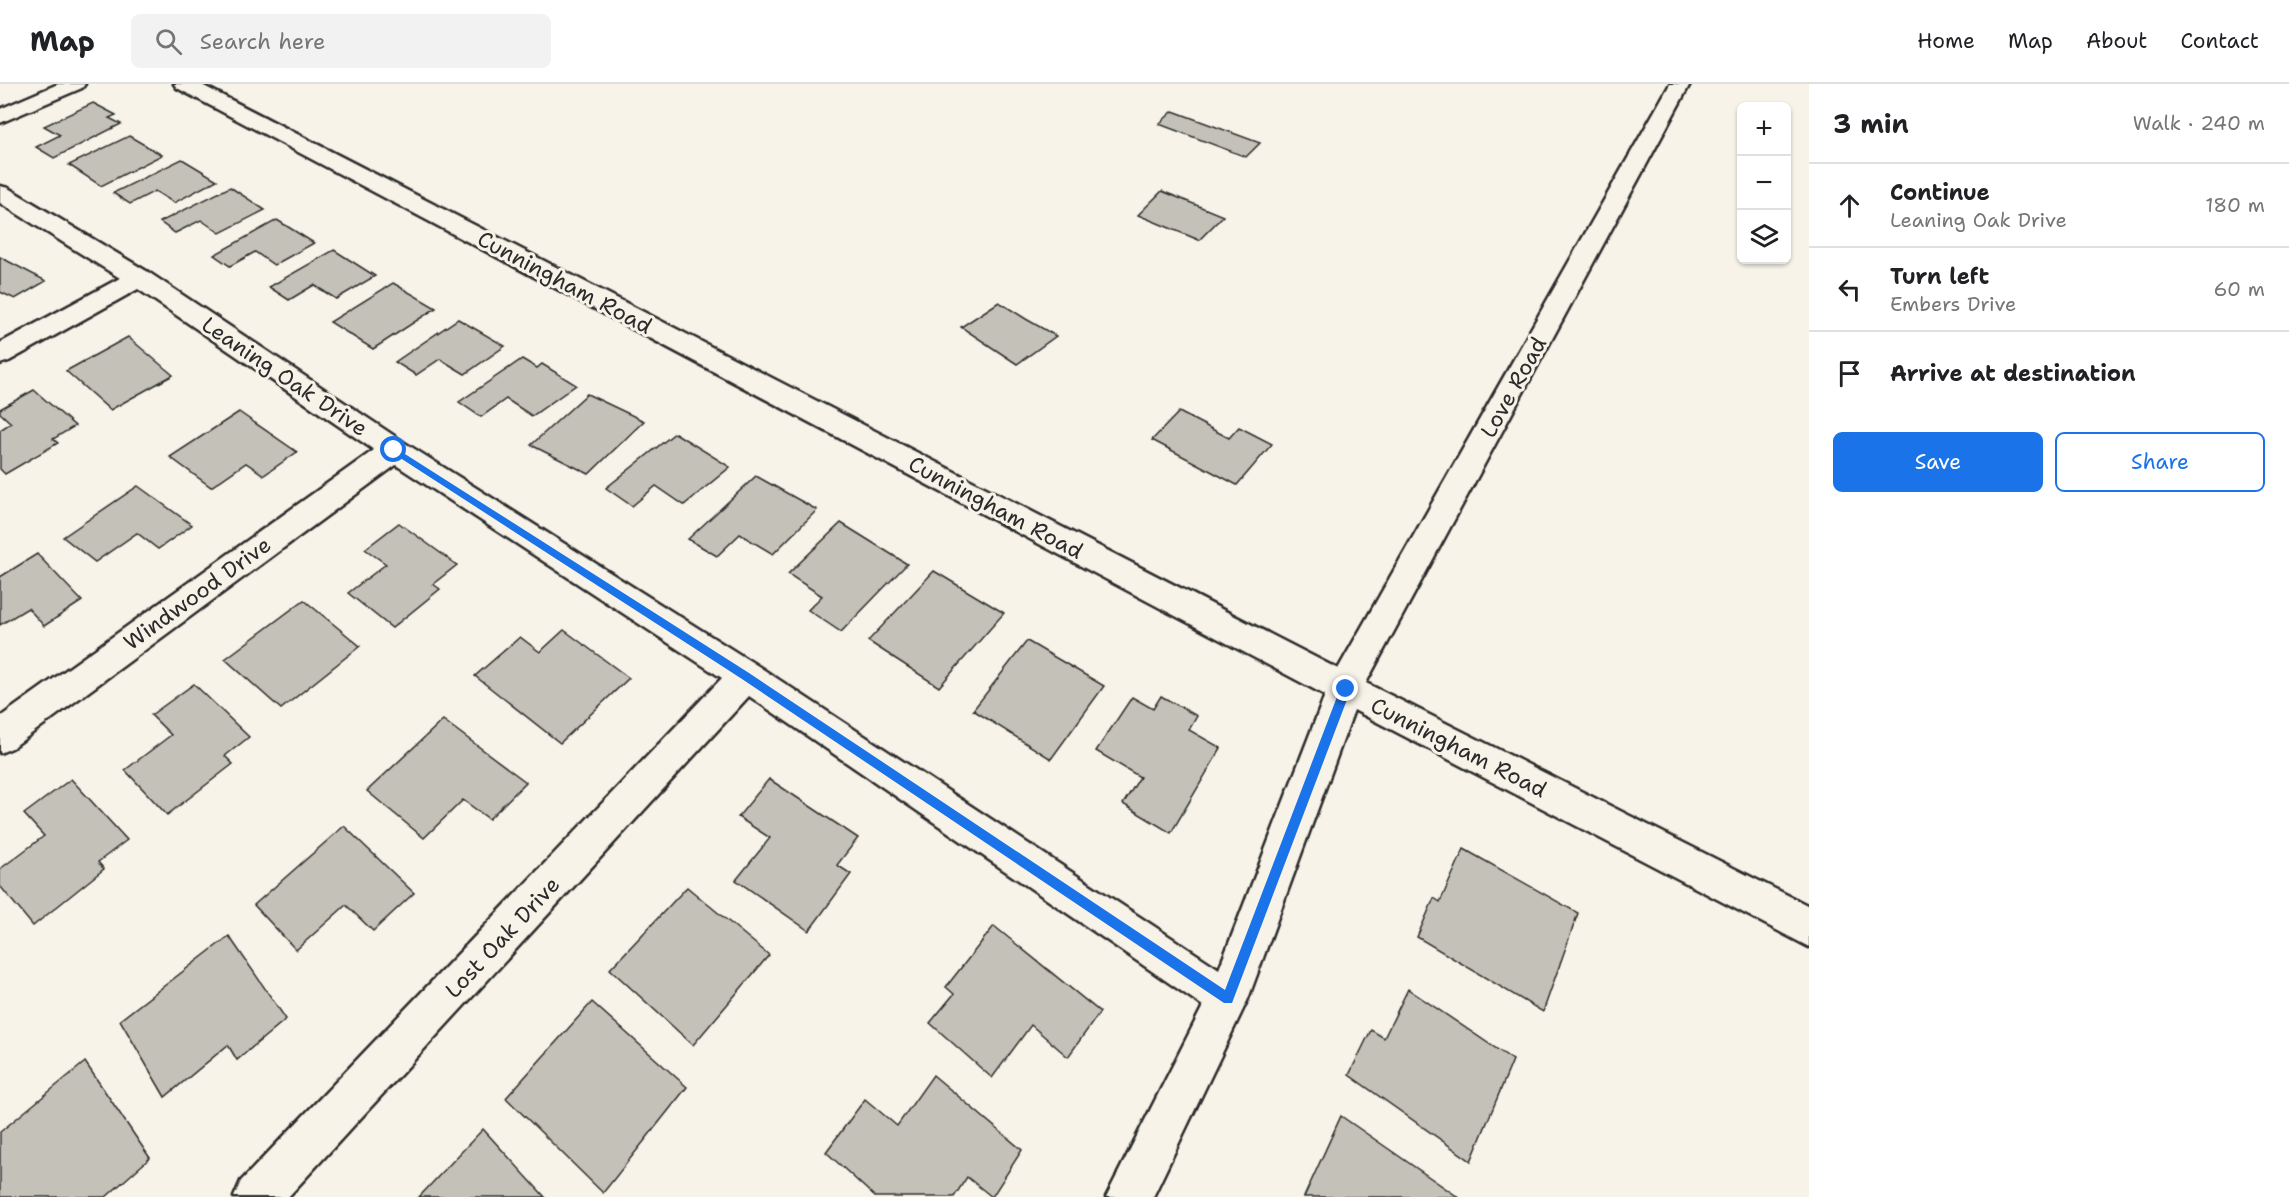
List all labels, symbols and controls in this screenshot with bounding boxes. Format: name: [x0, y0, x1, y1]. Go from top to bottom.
search box: [131, 14, 551, 68]
text: Map: [30, 22, 95, 60]
icon: search: [152, 25, 185, 58]
text: Search here: [200, 27, 325, 56]
text: Home: [1917, 27, 1975, 55]
text: Map: [2008, 27, 2053, 55]
text: About: [2086, 27, 2147, 55]
text: Contact: [2180, 27, 2259, 55]
map controls: [1737, 102, 1791, 264]
button: +: [1737, 102, 1791, 156]
text: 3 min: [1833, 106, 1909, 141]
text: Walk · 240 m: [2133, 110, 2265, 136]
button: −: [1737, 156, 1791, 210]
text: Continue: [1890, 178, 1990, 207]
icon: ahead: [1833, 189, 1866, 222]
text: 180 m: [2205, 192, 2265, 218]
text: Leaning Oak Drive: [1890, 207, 2067, 233]
button: layers: [1737, 210, 1791, 264]
street label: Cunningham Road: [472, 224, 657, 341]
text: Turn left: [1890, 262, 1989, 291]
icon: left: [1833, 273, 1866, 306]
text: 60 m: [2213, 276, 2265, 302]
text: Embers Drive: [1890, 291, 2016, 317]
street label: Leaning Oak Drive: [196, 310, 373, 443]
street label: Love Road: [1474, 332, 1553, 443]
icon: arrive: [1833, 357, 1866, 390]
text: Arrive at destination: [1890, 359, 2136, 388]
button: Save: [1833, 432, 2043, 492]
button: Share: [2055, 432, 2265, 492]
route start: [380, 436, 406, 462]
street label: Cunningham Road: [903, 449, 1088, 566]
street label: Windwood Drive: [118, 530, 277, 657]
route end: [1332, 675, 1358, 701]
street label: Cunningham Road: [1366, 691, 1552, 804]
street label: Lost Oak Drive: [439, 871, 566, 1004]

